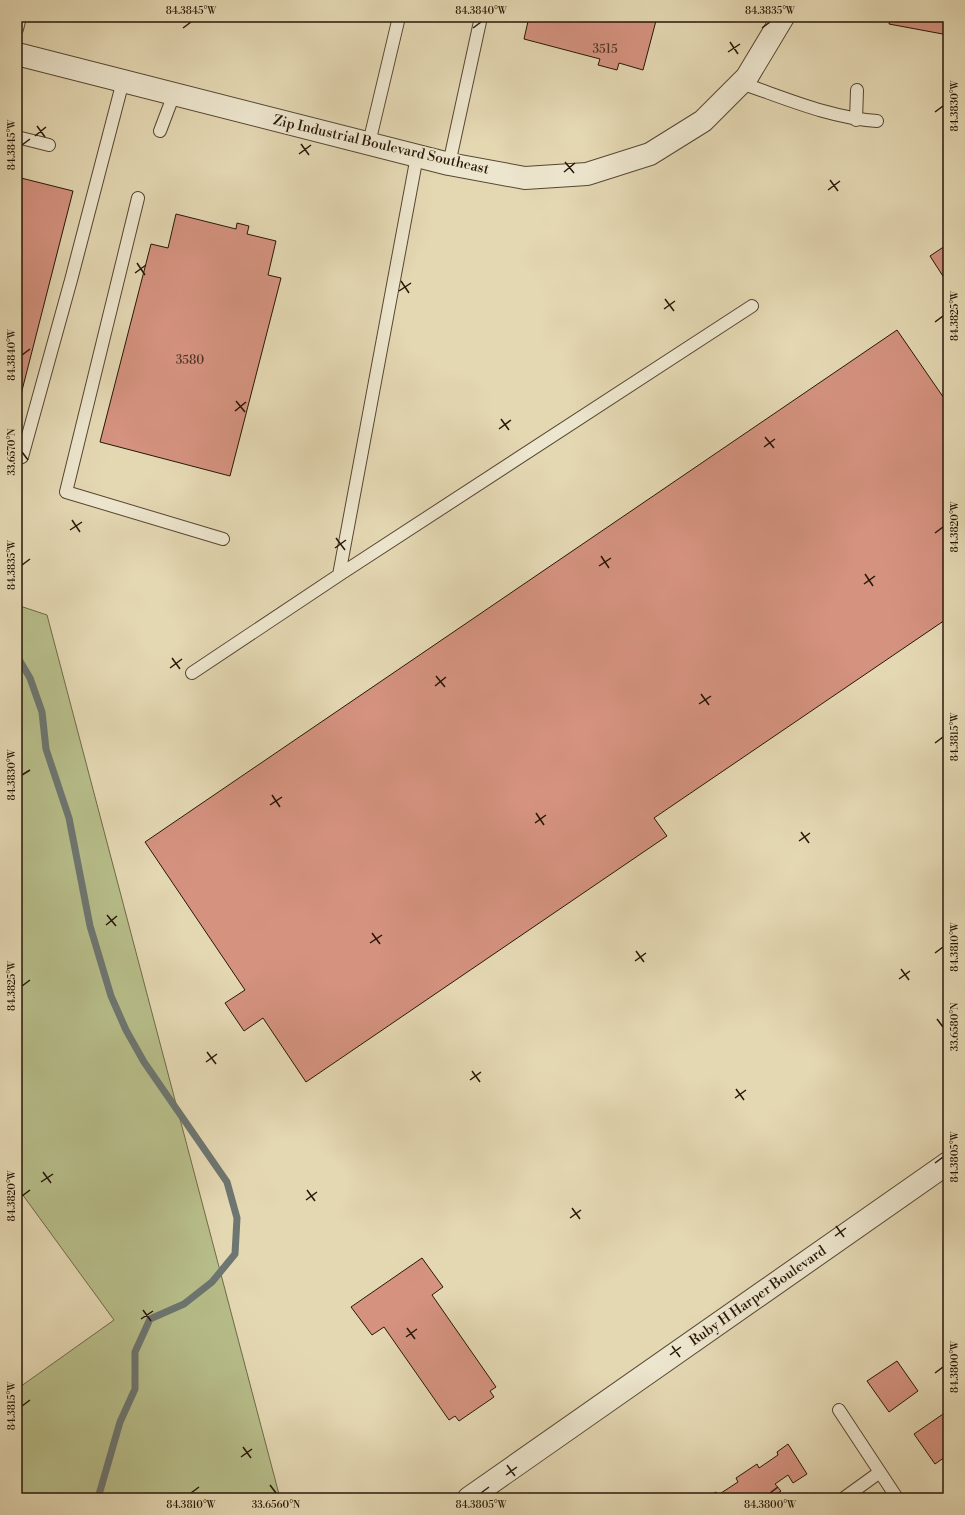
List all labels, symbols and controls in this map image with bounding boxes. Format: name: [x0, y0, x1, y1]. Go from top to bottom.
text: 84.3845°W: [166, 5, 217, 17]
text: 84.3840°W: [455, 5, 508, 17]
text: 84.3835°W: [745, 5, 796, 17]
house number: 3515: [592, 42, 618, 57]
text: 84.3830°W: [949, 80, 961, 132]
street label: Zip Industrial Boulevard Southeast: [271, 111, 491, 179]
text: 84.3845°W: [6, 119, 18, 170]
text: 84.3825°W: [949, 290, 961, 341]
text: 84.3840°W: [6, 328, 18, 381]
house number: 3580: [176, 353, 204, 368]
text: 33.6570°N: [6, 428, 18, 476]
text: 84.3820°W: [949, 500, 961, 553]
text: 84.3835°W: [6, 539, 18, 590]
text: 84.3815°W: [949, 712, 961, 761]
text: 84.3830°W: [6, 749, 18, 801]
text: 84.3810°W: [949, 921, 961, 972]
text: 84.3825°W: [6, 960, 18, 1011]
text: 33.6580°N: [949, 1002, 961, 1051]
text: 84.3805°W: [949, 1131, 961, 1183]
text: 84.3820°W: [6, 1169, 18, 1222]
street label: Ruby H Harper Boulevard: [686, 1242, 830, 1350]
text: 84.3800°W: [949, 1340, 961, 1393]
text: 84.3815°W: [6, 1381, 18, 1430]
text: 84.3810°W: [166, 1499, 217, 1511]
text: 33.6560°N: [252, 1499, 301, 1511]
text: 84.3805°W: [456, 1499, 507, 1511]
text: 84.3800°W: [744, 1499, 797, 1511]

